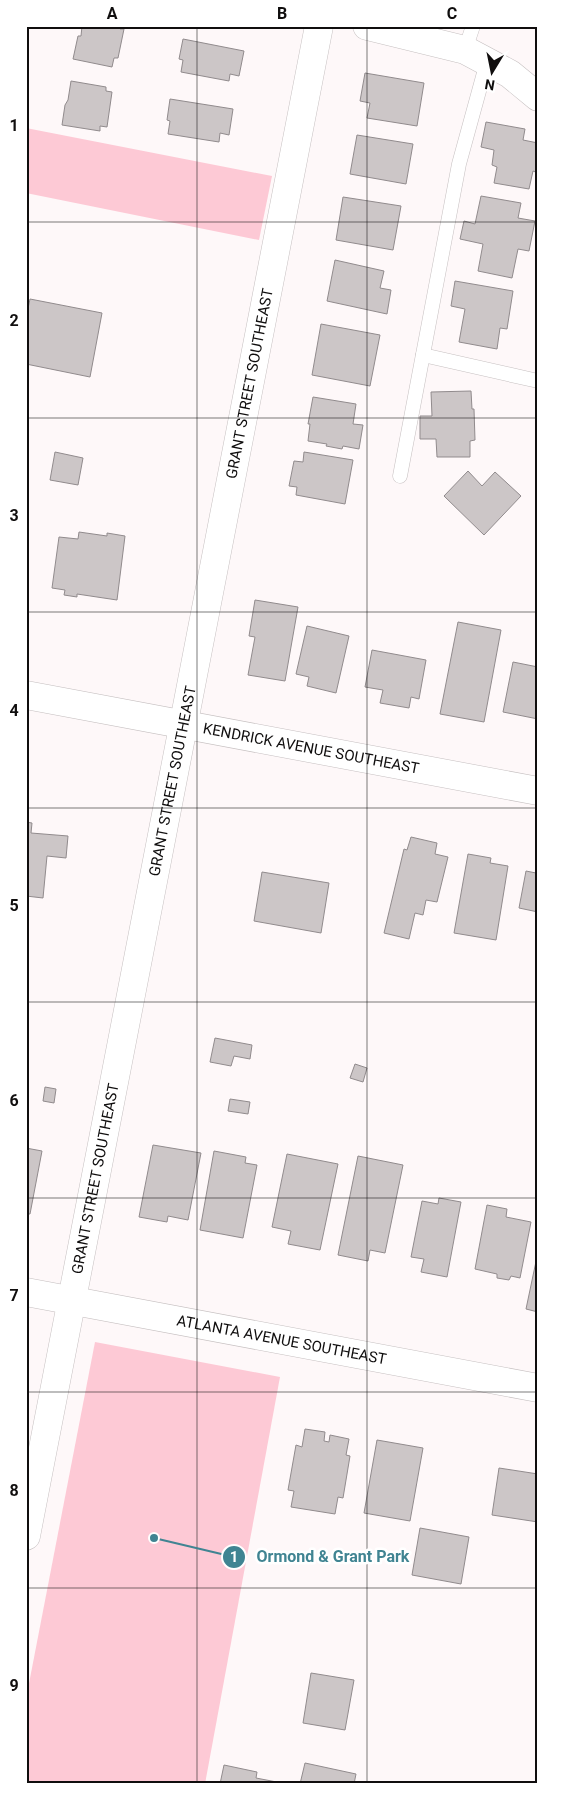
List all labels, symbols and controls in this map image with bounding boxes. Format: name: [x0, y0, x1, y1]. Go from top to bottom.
text: A: [107, 4, 118, 23]
text: B: [277, 4, 287, 23]
text: C: [447, 4, 457, 23]
north arrow: [466, 48, 516, 98]
text: N: [483, 76, 496, 94]
text: 1: [9, 116, 19, 135]
street label: GRANT STREET SOUTHEAST: [222, 287, 277, 480]
text: 2: [9, 311, 19, 330]
text: 3: [9, 506, 19, 525]
street label: GRANT STREET SOUTHEAST: [145, 684, 200, 878]
text: 4: [9, 701, 19, 720]
street label: KENDRICK AVENUE SOUTHEAST: [201, 719, 421, 778]
text: 5: [9, 896, 19, 915]
street label: GRANT STREET SOUTHEAST: [68, 1082, 123, 1275]
text: 6: [9, 1091, 19, 1110]
text: 7: [9, 1286, 19, 1305]
street label: ATLANTA AVENUE SOUTHEAST: [175, 1311, 388, 1368]
text: 8: [9, 1481, 19, 1500]
callout: Ormond & Grant Park: [221, 1541, 419, 1572]
text: Ormond & Grant Park: [257, 1547, 410, 1566]
text: 1: [230, 1548, 238, 1566]
text: 9: [9, 1676, 19, 1695]

